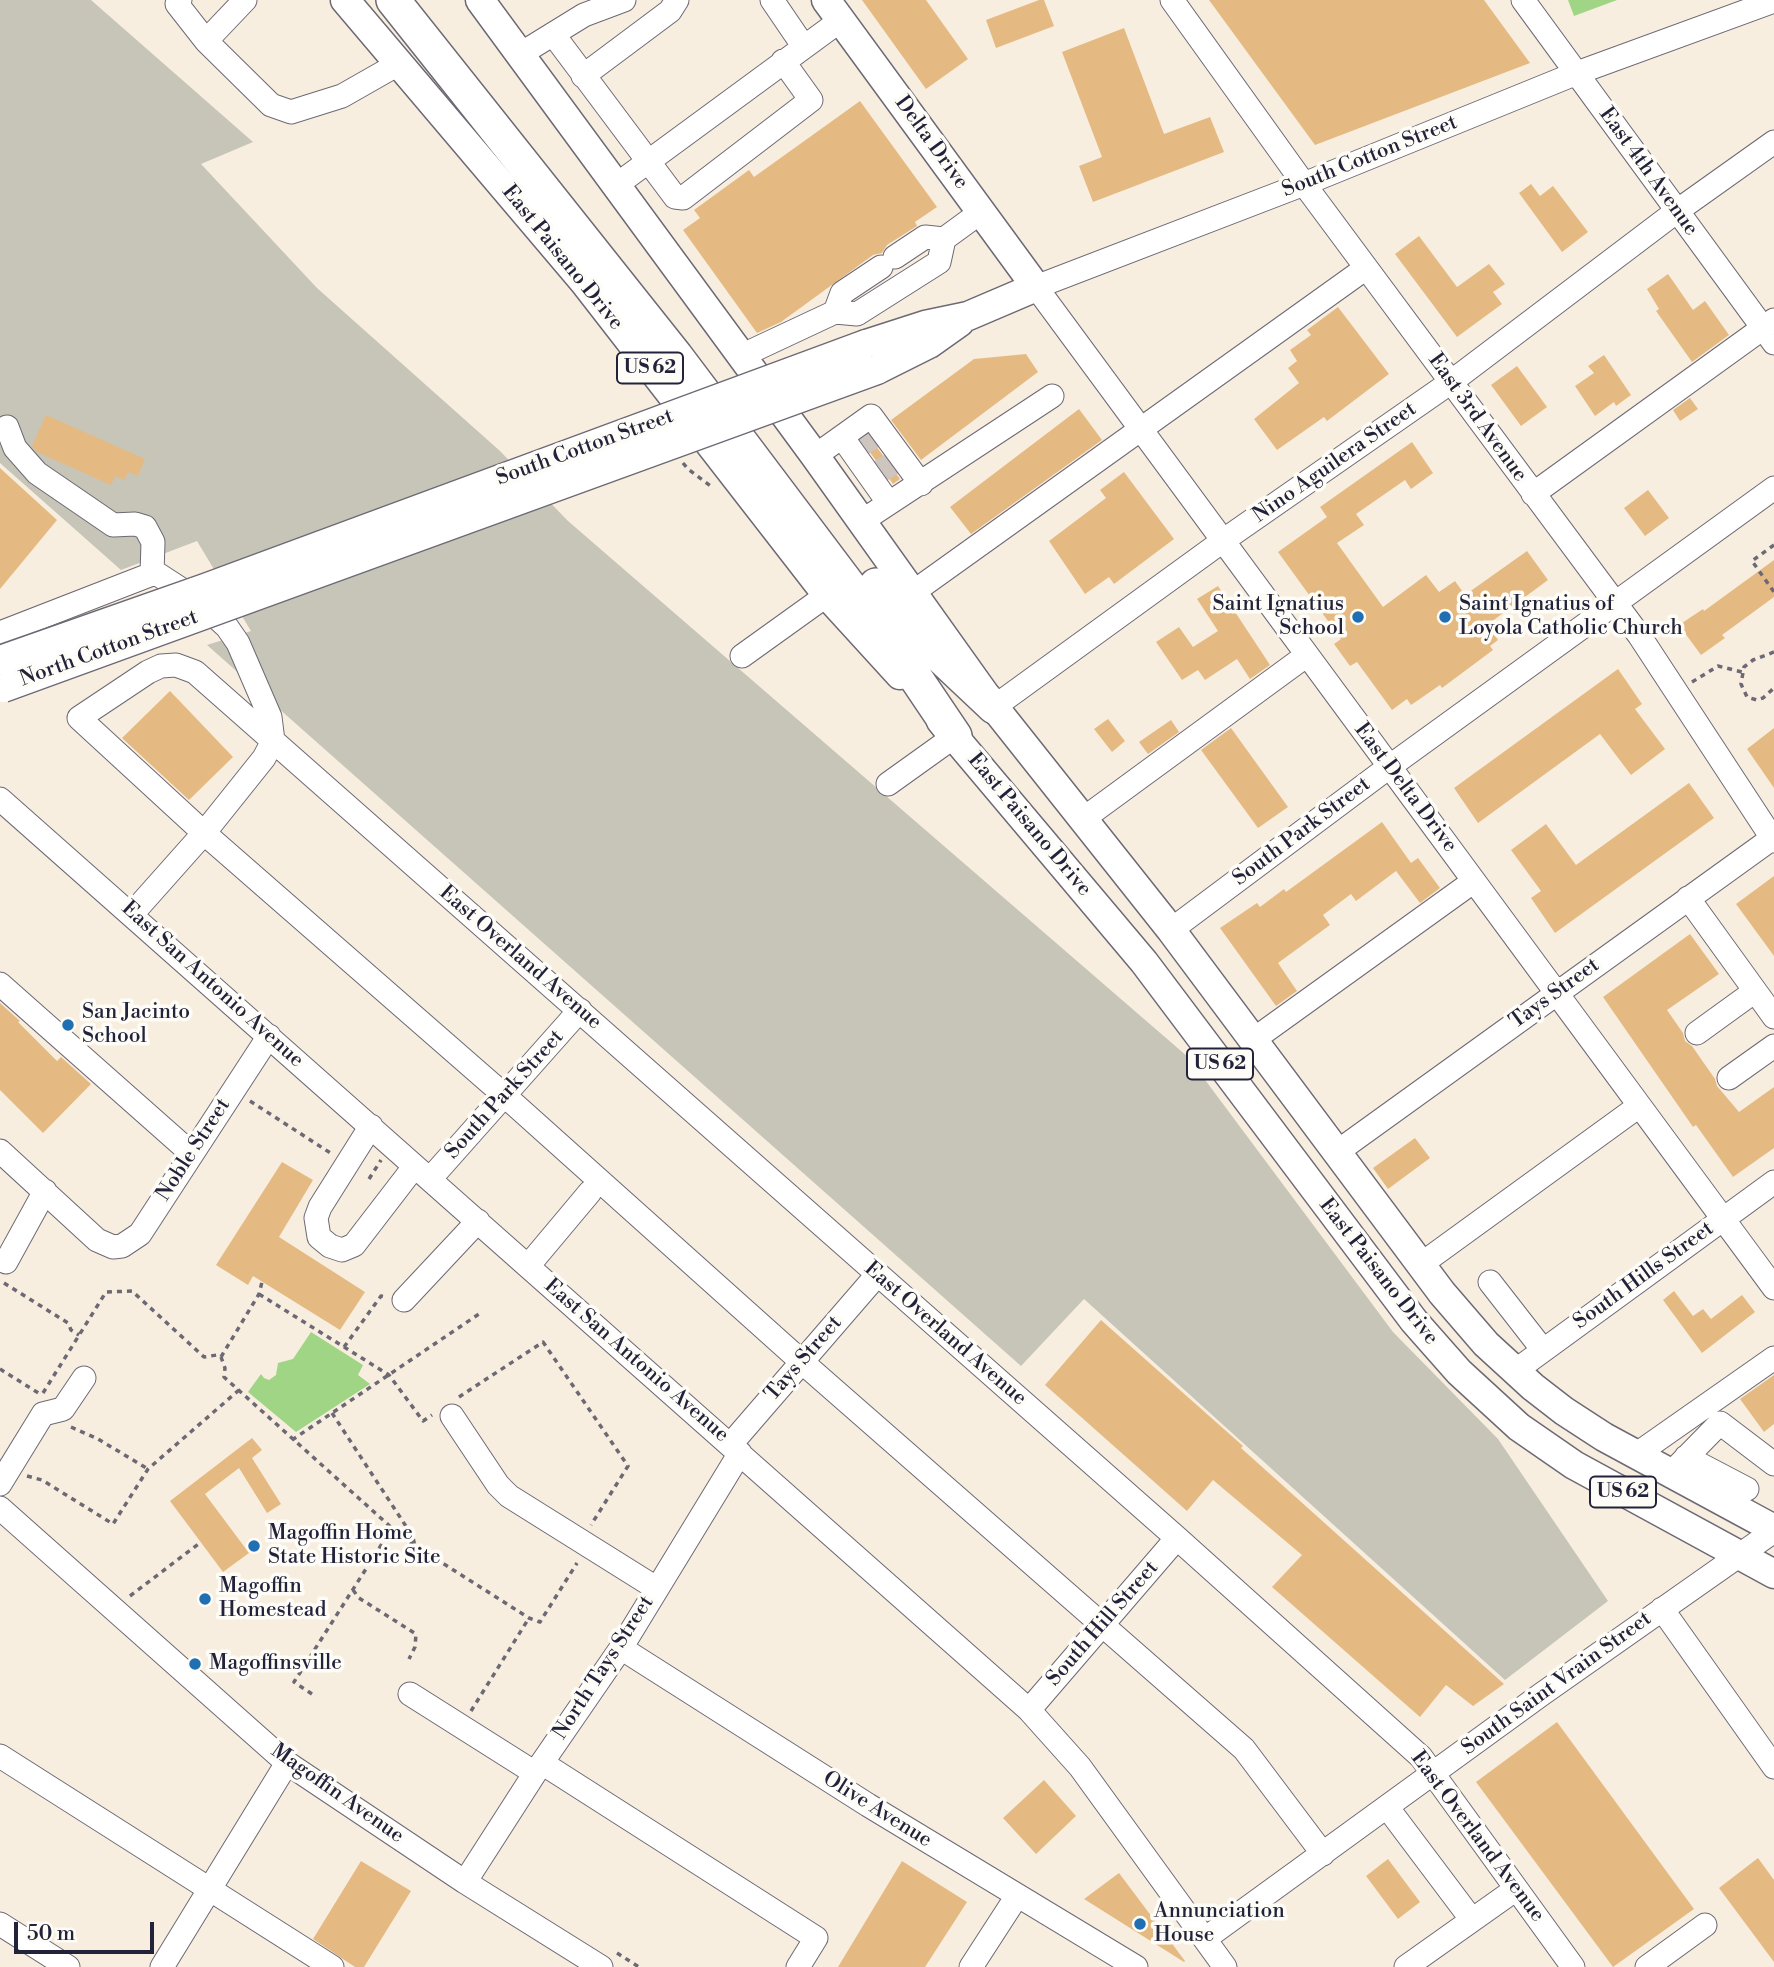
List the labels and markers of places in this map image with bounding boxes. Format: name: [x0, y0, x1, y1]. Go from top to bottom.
place label: Saint Ignatius School: [1213, 592, 1344, 642]
place label: Saint Ignatius of Loyola Catholic Church: [1459, 592, 1683, 642]
marker: Saint Ignatius School: [1350, 609, 1366, 625]
marker: Saint Ignatius of Loyola Catholic Church: [1437, 609, 1453, 625]
place label: San Jacinto School: [82, 1000, 190, 1050]
marker: San Jacinto School: [60, 1017, 76, 1033]
place label: Magoffin Home State Historic Site: [268, 1521, 441, 1571]
marker: Magoffin Home State Historic Site: [246, 1538, 262, 1554]
place label: Magoffin Homestead: [219, 1574, 326, 1624]
marker: Magoffin Homestead: [197, 1591, 213, 1607]
place label: Magoffinsville: [209, 1651, 342, 1677]
marker: Magoffinsville: [187, 1656, 203, 1672]
place label: Annunciation House: [1154, 1899, 1285, 1949]
marker: Annunciation House: [1132, 1916, 1148, 1932]

